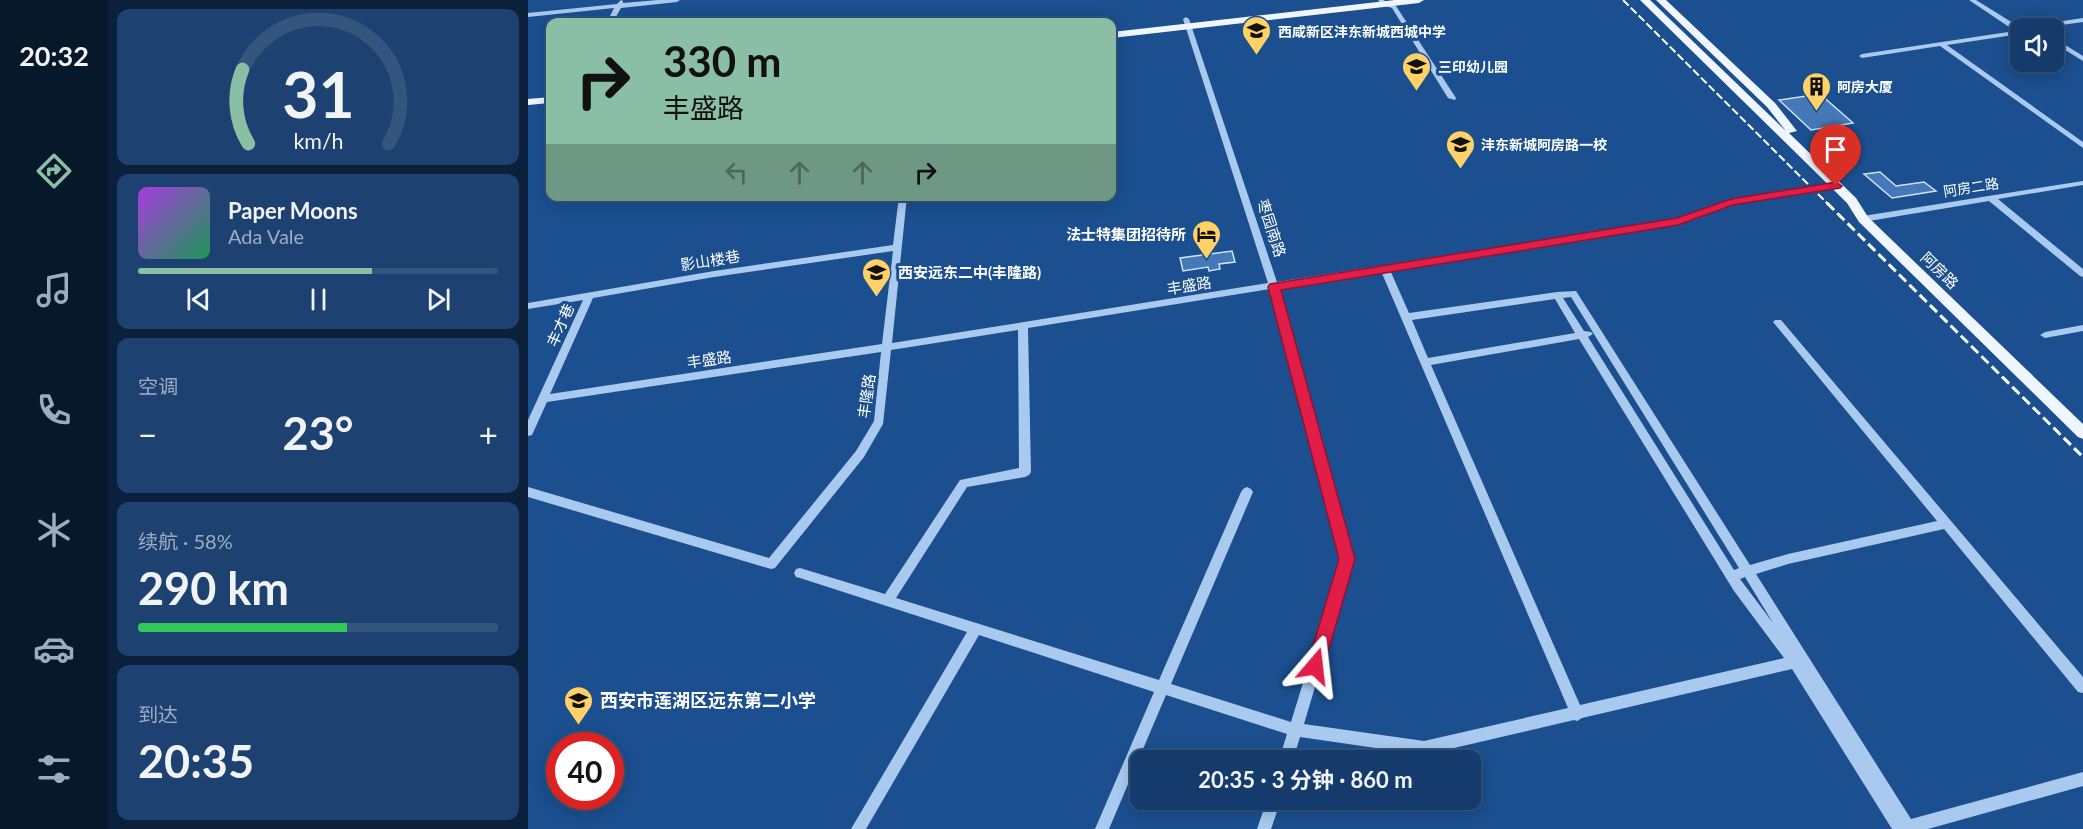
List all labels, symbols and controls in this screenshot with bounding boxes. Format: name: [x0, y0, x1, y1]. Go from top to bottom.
school or university icon: 西咸新区沣东新城西城中学: [1241, 15, 1273, 57]
map controls: [2010, 18, 2064, 72]
button: sound: [2010, 18, 2064, 72]
place label: 西咸新区沣东新城西城中学: [1278, 23, 1446, 40]
text: 330 m: [663, 36, 781, 86]
text: 20:32: [19, 39, 89, 72]
icon: right: [564, 42, 642, 120]
school or university icon: 三印幼儿园: [1401, 50, 1433, 92]
text: 31: [282, 56, 354, 131]
place label: 三印幼儿园: [1438, 58, 1508, 75]
building icon: 阿房大厦: [1800, 70, 1832, 112]
place label: 阿房大厦: [1837, 78, 1893, 95]
text: 丰盛路: [663, 91, 744, 124]
pin: [1810, 124, 1861, 186]
text: km/h: [293, 128, 343, 154]
school or university icon: 沣东新城阿房路一校: [1444, 128, 1476, 170]
icon: arrive: [1819, 133, 1852, 166]
place label: 沣东新城阿房路一校: [1481, 136, 1607, 153]
icon: directions: [33, 150, 75, 192]
icon: left: [720, 156, 753, 189]
icon: ahead: [783, 156, 816, 189]
icon: ahead: [846, 156, 879, 189]
icon: right: [909, 156, 942, 189]
street label: 阿房二路: [1942, 174, 2000, 200]
text: Paper Moons: [228, 197, 358, 224]
street label: 枣园南路: [1254, 197, 1290, 259]
hotel icon: 法士特集团招待所: [1191, 218, 1223, 260]
text: Ada Vale: [228, 224, 304, 248]
place label: 法士特集团招待所: [1066, 225, 1186, 243]
street label: 影山楼巷: [679, 246, 741, 274]
street label: 阿房路: [1918, 248, 1962, 292]
school or university icon: 西安远东二中(丰隆路): [861, 256, 893, 298]
place label: 西安远东二中(丰隆路): [898, 263, 1041, 281]
icon: music: [33, 269, 75, 311]
street label: 丰盛路: [1165, 273, 1213, 297]
icon: previous: [182, 283, 215, 316]
icon: pause: [302, 283, 335, 316]
icon: next: [422, 283, 455, 316]
street label: 丰才巷: [543, 301, 577, 349]
street label: 丰盛路: [685, 347, 733, 371]
street label: 丰隆路: [854, 372, 878, 420]
text: 空调: [138, 374, 178, 398]
icon: phone: [33, 389, 75, 431]
text: 23°: [283, 406, 353, 460]
text: −: [138, 414, 157, 454]
text: +: [479, 414, 498, 454]
icon: climate: [33, 509, 75, 551]
text: 续航 · 58%: [138, 529, 233, 553]
text: 290 km: [138, 561, 289, 615]
icon: car: [33, 628, 75, 670]
position arrow: [1283, 634, 1347, 698]
school or university icon: 西安市莲湖区远东第二小学: [563, 684, 595, 726]
place label: 西安市莲湖区远东第二小学: [600, 689, 816, 711]
text: 到达: [138, 702, 178, 726]
speed limit sign: 40: [546, 732, 624, 810]
text: 20:35: [138, 734, 254, 788]
icon: filters: [33, 748, 75, 790]
text: 20:35 · 3 分钟 · 860 m: [1198, 766, 1413, 793]

